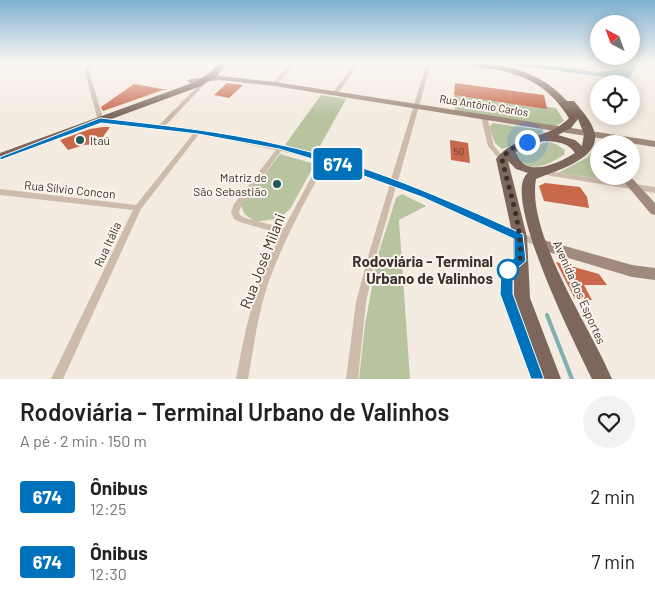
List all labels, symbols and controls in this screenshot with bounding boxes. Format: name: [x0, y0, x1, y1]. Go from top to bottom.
north arrow: [590, 15, 640, 65]
map controls: [590, 15, 640, 185]
button: locate: [590, 75, 640, 125]
street label: Rua Antônio Carlos: [439, 92, 529, 118]
your location: [515, 130, 540, 155]
place label: Itaú: [90, 133, 110, 147]
marker: Itaú: [74, 134, 86, 146]
button: layers: [590, 135, 640, 185]
house number: 50: [454, 145, 464, 157]
line badge: 674: [309, 148, 367, 180]
text: 674: [323, 153, 353, 175]
place label: Matriz de São Sebastião: [193, 170, 267, 198]
street label: Rua Sílvio Concon: [24, 177, 116, 201]
marker: Matriz de São Sebastião: [271, 178, 283, 190]
street label: Rua José Milani: [236, 211, 288, 311]
street label: Rua Itália: [91, 219, 123, 269]
street label: Avenida dos Esportes: [551, 238, 609, 346]
place label: Rodoviária - Terminal Urbano de Valinhos: [352, 252, 493, 287]
marker: Rodoviária - Terminal Urbano de Valinhos: [497, 259, 519, 281]
button: heart: [583, 396, 635, 448]
text: Rodoviária - Terminal Urbano de Valinhos: [20, 397, 449, 426]
text: A pé · 2 min · 150 m: [20, 431, 147, 450]
text: Ônibus: [90, 476, 148, 499]
text: 2 min: [590, 485, 635, 508]
text: 674: [33, 486, 62, 508]
text: 12:25: [90, 499, 126, 518]
text: Ônibus: [90, 541, 148, 564]
text: 7 min: [591, 550, 635, 573]
text: 674: [33, 551, 62, 573]
text: 12:30: [90, 564, 127, 583]

